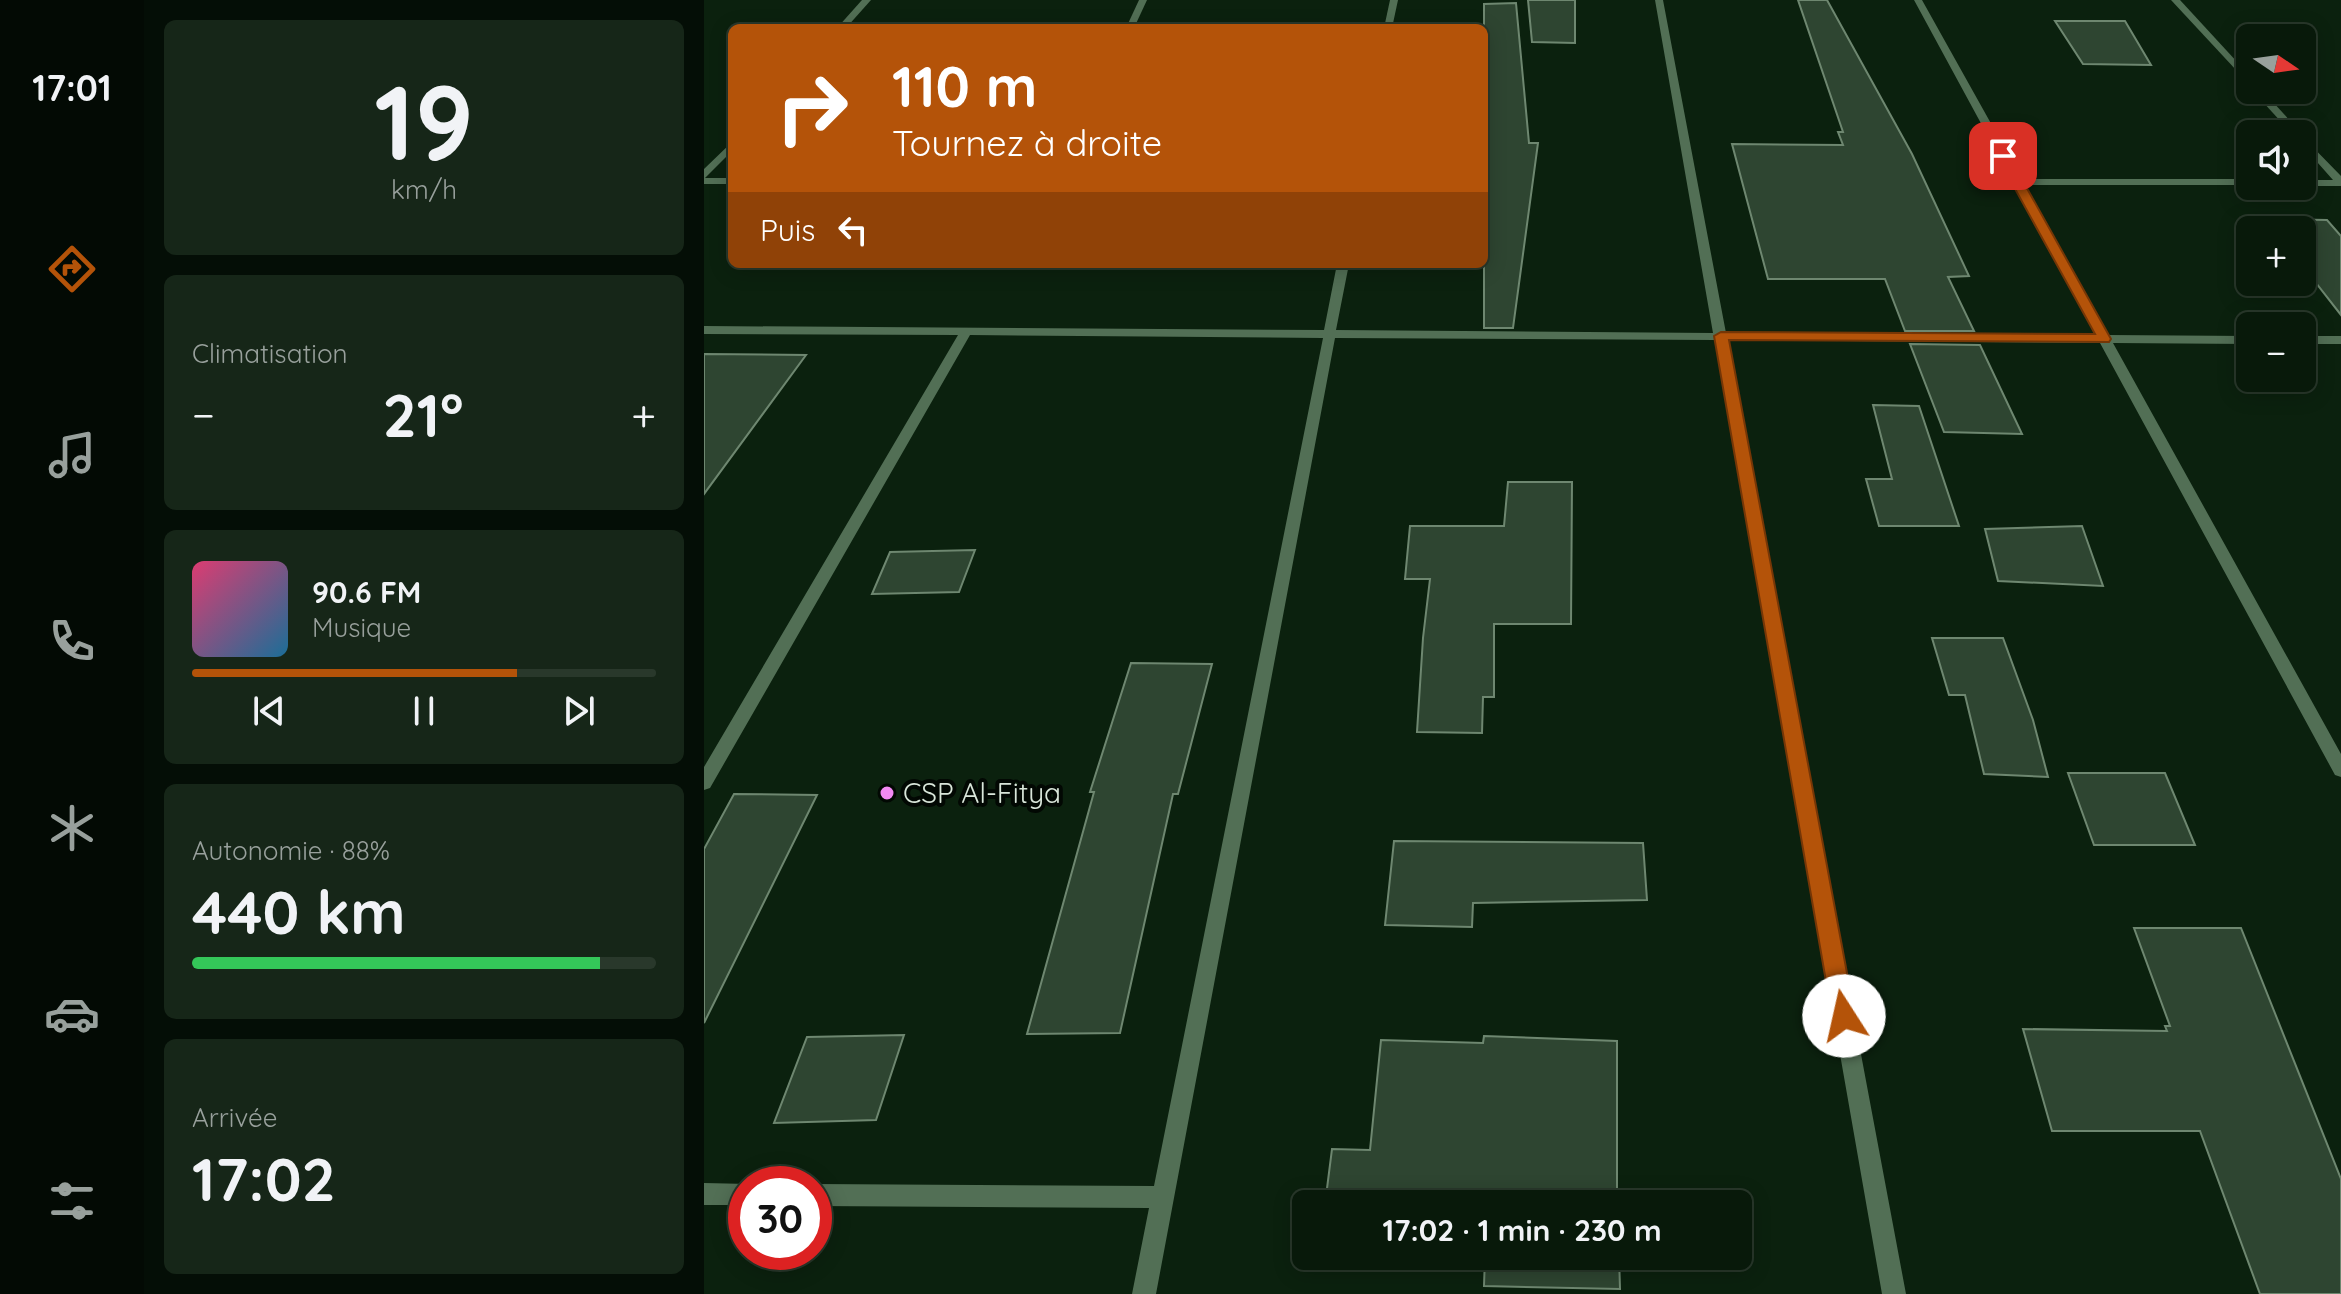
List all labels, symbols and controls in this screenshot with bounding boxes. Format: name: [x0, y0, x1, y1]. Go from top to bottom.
north arrow: [2236, 24, 2316, 104]
map controls: [2236, 24, 2316, 392]
text: 110 m: [892, 51, 1037, 121]
text: 19: [374, 56, 474, 186]
icon: right: [760, 56, 864, 160]
text: 17:01: [32, 65, 112, 110]
text: Tournez à droite: [892, 120, 1162, 165]
button: sound: [2236, 120, 2316, 200]
pin: [1969, 122, 2037, 190]
icon: arrive: [1981, 134, 2025, 178]
text: km/h: [391, 173, 457, 206]
icon: left: [831, 208, 875, 252]
text: Puis: [760, 211, 815, 249]
button: +: [2236, 216, 2316, 296]
icon: directions: [44, 241, 100, 297]
button: −: [2236, 312, 2316, 392]
text: Climatisation: [192, 337, 348, 370]
text: 21°: [383, 377, 464, 452]
text: −: [192, 387, 215, 442]
text: +: [631, 387, 656, 442]
icon: music: [44, 427, 100, 483]
text: 90.6 FM: [312, 573, 421, 611]
text: Musique: [312, 611, 411, 644]
icon: phone: [44, 613, 100, 669]
icon: previous: [247, 689, 291, 733]
icon: pause: [402, 689, 446, 733]
icon: next: [557, 689, 601, 733]
place label: CSP Al-Fitya: [903, 775, 1061, 810]
marker: CSP Al-Fitya: [878, 784, 896, 802]
icon: climate: [44, 800, 100, 856]
text: Autonomie · 88%: [192, 834, 390, 867]
text: 440 km: [192, 874, 406, 949]
position arrow: [1802, 974, 1886, 1058]
icon: car: [44, 986, 100, 1042]
text: Arrivée: [192, 1101, 277, 1134]
text: 17:02: [192, 1141, 336, 1216]
speed limit sign: 30: [728, 1166, 832, 1270]
icon: filters: [44, 1173, 100, 1229]
text: 17:02 · 1 min · 230 m: [1382, 1211, 1662, 1249]

